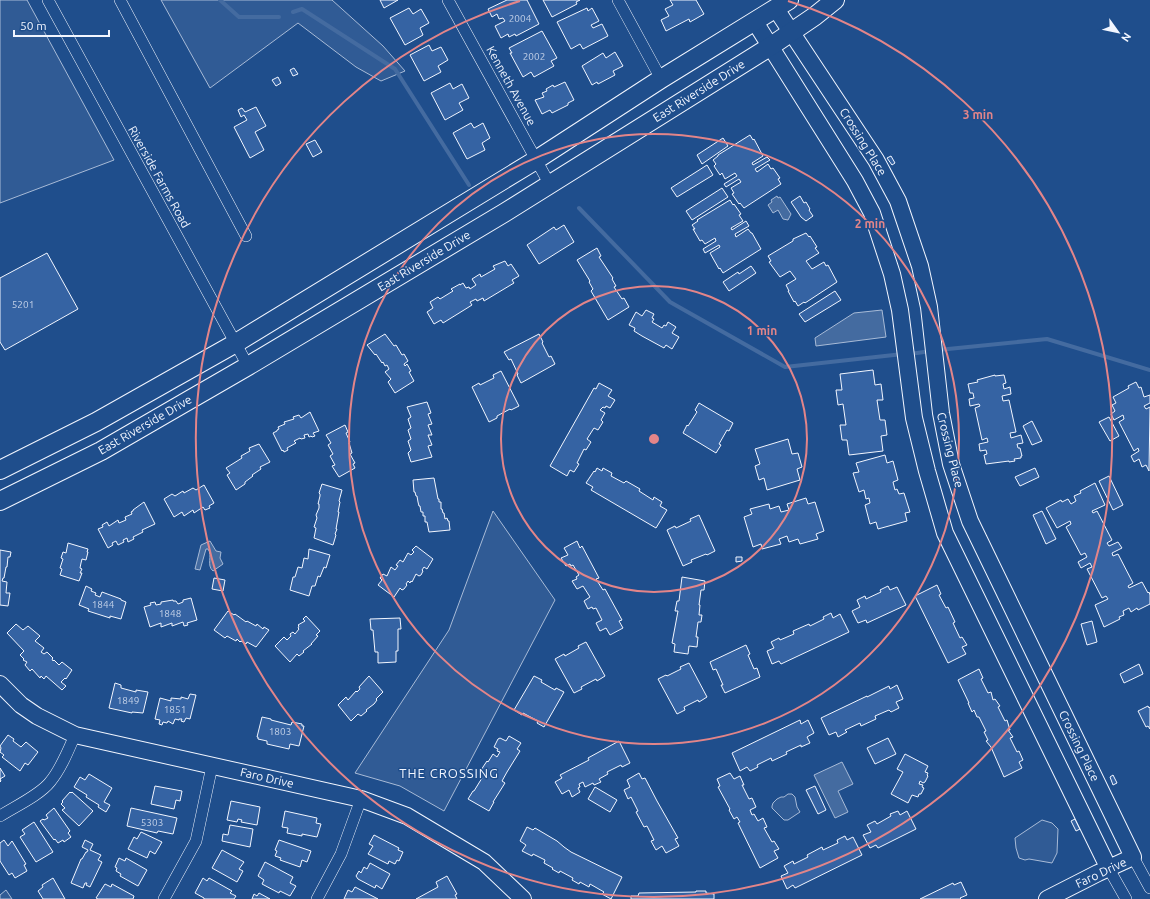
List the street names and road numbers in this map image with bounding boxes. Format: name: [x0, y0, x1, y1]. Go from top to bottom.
street label: Kenneth Avenue: [484, 44, 539, 128]
street label: East Riverside Drive: [650, 57, 747, 124]
street label: Crossing Place: [837, 105, 889, 178]
street label: Riverside Farms Road: [126, 124, 193, 230]
street label: East Riverside Drive: [375, 228, 472, 293]
street label: East Riverside Drive: [96, 392, 194, 457]
street label: Crossing Place: [935, 411, 966, 489]
street label: Crossing Place: [1057, 708, 1102, 783]
street label: Faro Drive: [239, 765, 295, 790]
street label: Faro Drive: [1073, 855, 1128, 890]

